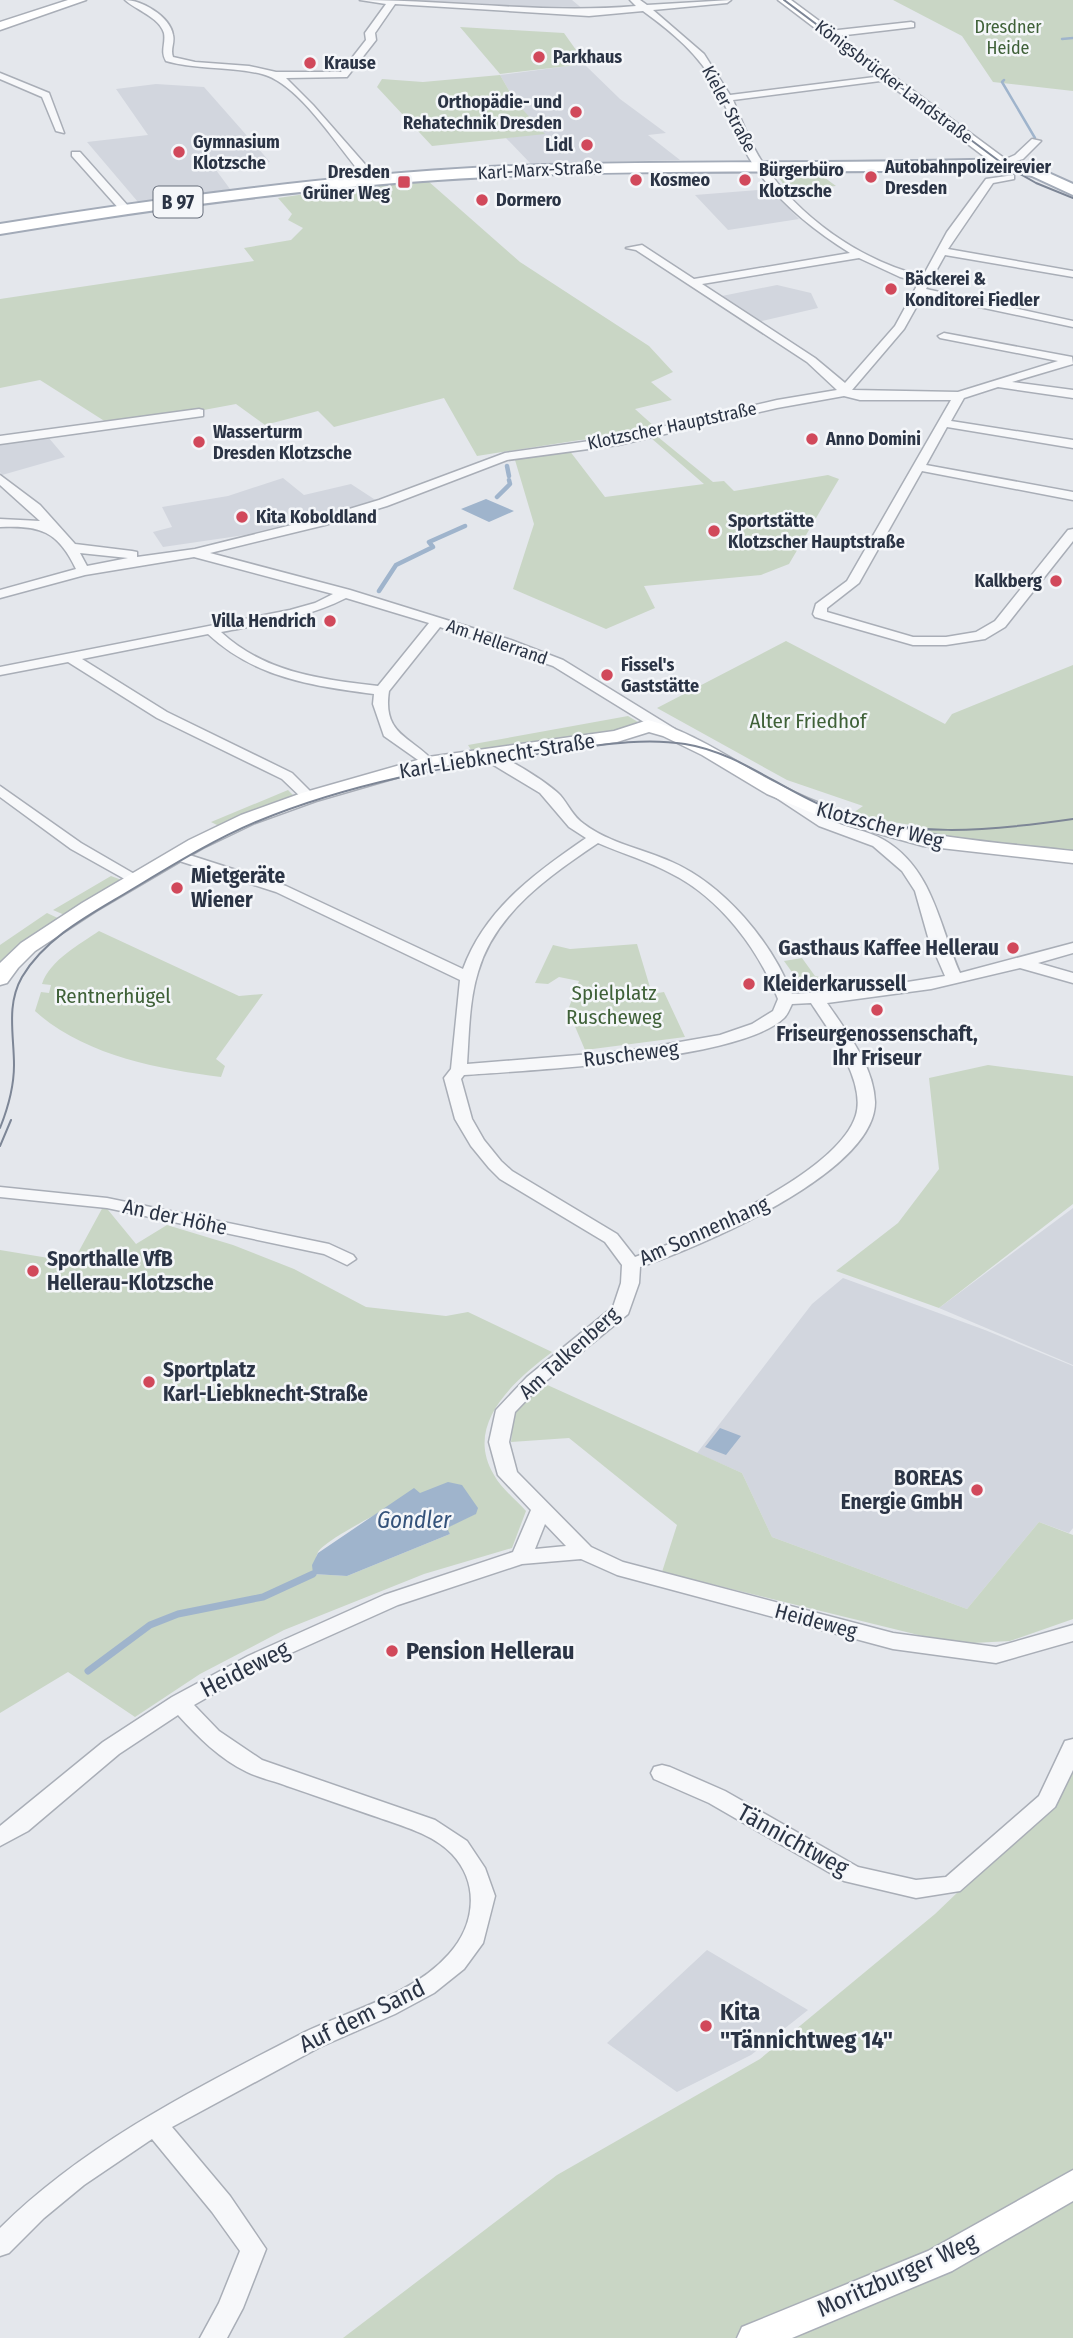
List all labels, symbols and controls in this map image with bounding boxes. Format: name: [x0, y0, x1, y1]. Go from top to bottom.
street label: Königsbrücker Landstraße: [811, 15, 977, 149]
park label: Dresdner Heide: [974, 16, 1042, 59]
place label: Parkhaus: [553, 46, 622, 68]
marker: Parkhaus: [531, 49, 547, 65]
place label: Krause: [324, 52, 376, 74]
marker: Krause: [302, 55, 318, 71]
street label: Kieler Straße: [697, 62, 761, 156]
place label: Orthopädie- und Rehatechnik Dresden: [403, 91, 562, 134]
marker: Orthopädie- und Rehatechnik Dresden: [568, 104, 584, 120]
place label: Gymnasium Klotzsche: [193, 131, 280, 174]
place label: Lidl: [545, 134, 573, 156]
marker: Lidl: [579, 137, 595, 153]
marker: Gymnasium Klotzsche: [171, 144, 187, 160]
street label: Karl-Marx-Straße: [477, 156, 603, 184]
place label: Autobahnpolizeirevier Dresden: [884, 156, 1052, 199]
place label: Bürgerbüro Klotzsche: [759, 159, 844, 202]
place label: Dresden Grüner Weg: [303, 161, 390, 204]
place label: Kosmeo: [650, 169, 710, 191]
marker: Autobahnpolizeirevier Dresden: [863, 169, 879, 185]
marker: Kosmeo: [628, 172, 644, 188]
marker: Bürgerbüro Klotzsche: [737, 172, 753, 188]
marker: Dresden Grüner Weg: [396, 174, 412, 190]
road number: B 97: [154, 186, 202, 218]
place label: Dormero: [496, 189, 562, 211]
marker: Dormero: [474, 192, 490, 208]
place label: Bäckerei & Konditorei Fiedler: [905, 268, 1040, 311]
marker: Bäckerei & Konditorei Fiedler: [883, 281, 899, 297]
street label: Klotzscher Hauptstraße: [586, 397, 759, 455]
place label: Wasserturm Dresden Klotzsche: [213, 421, 352, 464]
place label: Anno Domini: [825, 428, 921, 450]
marker: Anno Domini: [804, 431, 820, 447]
marker: Wasserturm Dresden Klotzsche: [191, 434, 207, 450]
place label: Kita Koboldland: [256, 506, 377, 528]
marker: Kita Koboldland: [234, 509, 250, 525]
place label: Sportstätte Klotzscher Hauptstraße: [728, 510, 905, 553]
marker: Sportstätte Klotzscher Hauptstraße: [706, 523, 722, 539]
place label: Kalkberg: [975, 570, 1042, 592]
marker: Kalkberg: [1048, 573, 1064, 589]
place label: Villa Hendrich: [211, 610, 316, 632]
marker: Villa Hendrich: [322, 613, 338, 629]
street label: Am Hellerrand: [443, 614, 551, 670]
place label: Fissel's Gaststätte: [621, 654, 699, 697]
marker: Fissel's Gaststätte: [599, 667, 615, 683]
park label: Alter Friedhof: [749, 708, 868, 734]
street label: Karl-Liebknecht-Straße: [397, 728, 597, 784]
street label: Klotzscher Weg: [814, 796, 946, 854]
place label: Mietgeräte Wiener: [191, 863, 285, 913]
marker: Mietgeräte Wiener: [169, 880, 185, 896]
place label: Gasthaus Kaffee Hellerau: [778, 935, 999, 961]
marker: Gasthaus Kaffee Hellerau: [1005, 940, 1021, 956]
place label: Kleiderkarussell: [763, 971, 907, 997]
marker: Kleiderkarussell: [741, 976, 757, 992]
park label: Spielplatz Ruscheweg: [566, 980, 662, 1030]
park label: Rentnerhügel: [55, 983, 171, 1009]
marker: Friseurgenossenschaft, Ihr Friseur: [869, 1002, 885, 1018]
place label: Friseurgenossenschaft, Ihr Friseur: [776, 1021, 978, 1071]
street label: Ruscheweg: [582, 1035, 680, 1073]
street label: Am Sonnenhang: [635, 1191, 773, 1271]
street label: An der Höhe: [120, 1193, 230, 1241]
place label: Sporthalle VfB Hellerau-Klotzsche: [47, 1246, 214, 1296]
marker: Sporthalle VfB Hellerau-Klotzsche: [25, 1263, 41, 1279]
street label: Am Talkenberg: [514, 1301, 625, 1405]
place label: Sportplatz Karl-Liebknecht-Straße: [163, 1357, 368, 1407]
marker: Sportplatz Karl-Liebknecht-Straße: [141, 1374, 157, 1390]
place label: BOREAS Energie GmbH: [841, 1465, 963, 1515]
marker: BOREAS Energie GmbH: [969, 1482, 985, 1498]
water label: Gondler: [377, 1506, 452, 1534]
street label: Heideweg: [772, 1598, 860, 1644]
street label: Heideweg: [196, 1634, 295, 1703]
place label: Pension Hellerau: [406, 1637, 574, 1665]
marker: Pension Hellerau: [384, 1643, 400, 1659]
street label: Tännichtweg: [733, 1798, 854, 1882]
street label: Auf dem Sand: [295, 1974, 429, 2058]
place label: Kita "Tännichtweg 14": [720, 1998, 893, 2054]
marker: Kita "Tännichtweg 14": [698, 2018, 714, 2034]
street label: Moritzburger Weg: [813, 2227, 982, 2323]

